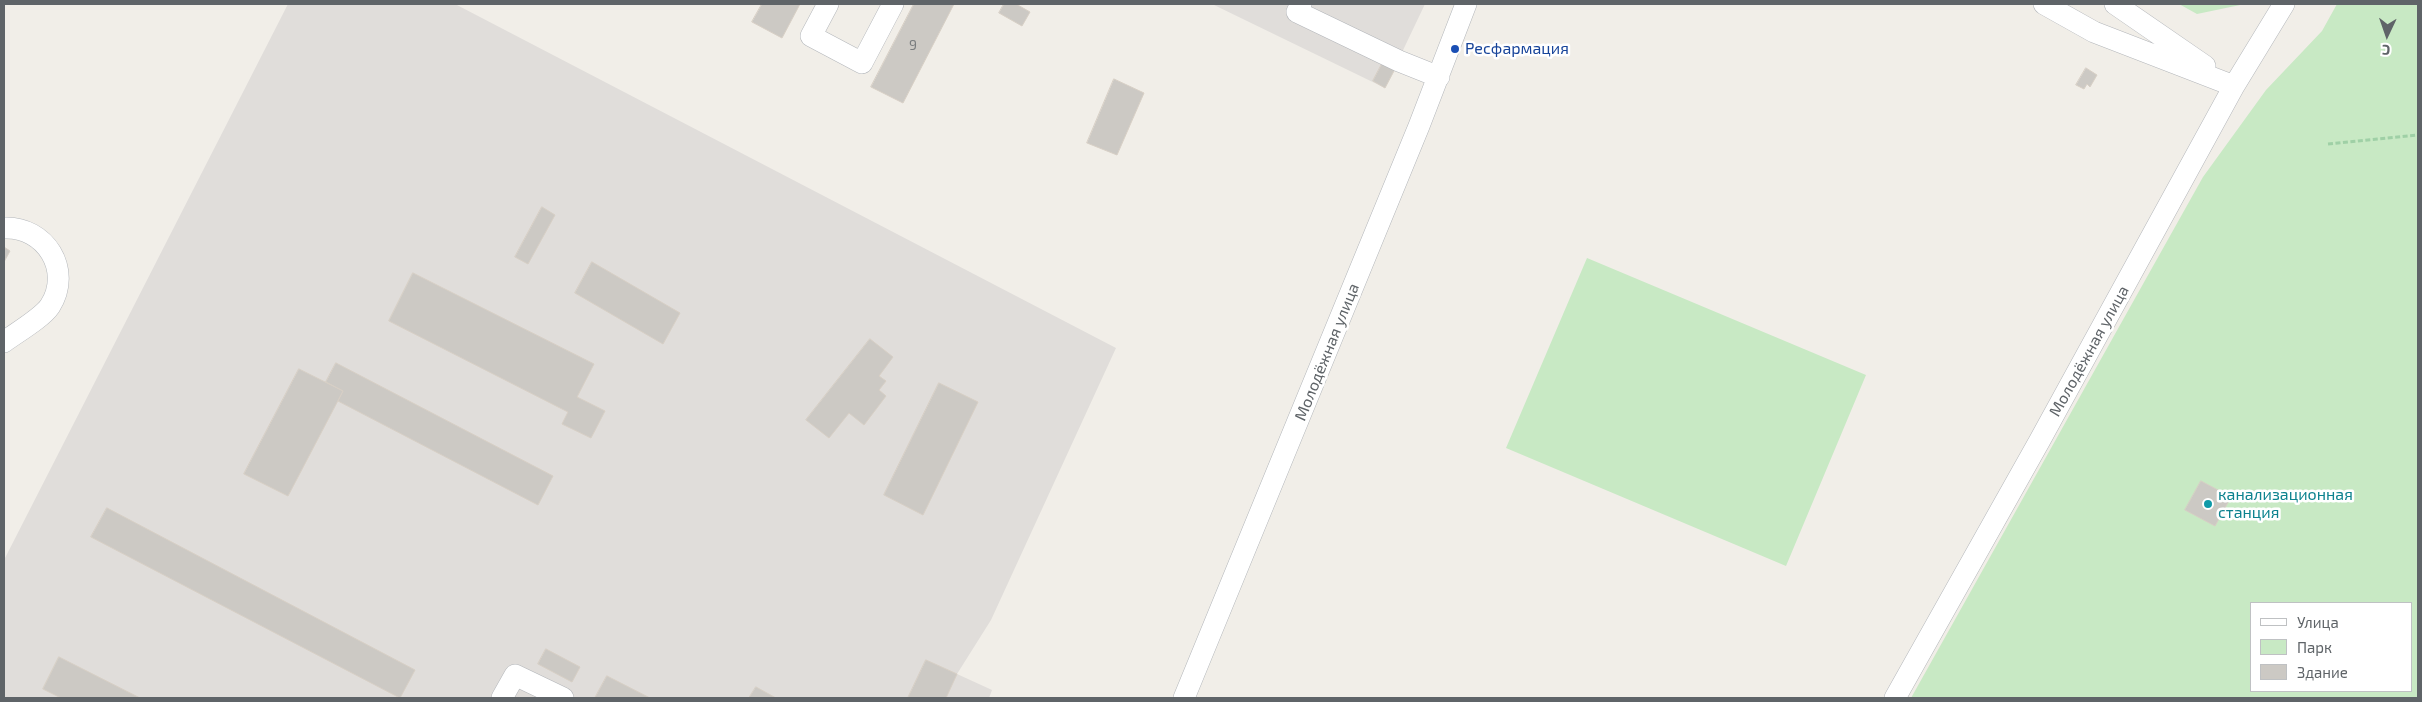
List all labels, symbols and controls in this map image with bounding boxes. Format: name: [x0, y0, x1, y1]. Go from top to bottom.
north arrow: [2362, 10, 2412, 60]
house number: 9: [909, 37, 917, 53]
place label: Ресфармация: [1465, 39, 1569, 59]
text: С: [2382, 42, 2391, 59]
marker: Ресфармация: [1449, 43, 1461, 55]
street label: Молодёжная улица: [1291, 280, 1363, 424]
street label: Молодёжная улица: [2045, 282, 2133, 420]
place label: канализационная станция: [2218, 485, 2353, 523]
marker: канализационная станция: [2202, 498, 2214, 510]
legend: [2250, 602, 2412, 692]
text: Улица: [2297, 613, 2339, 631]
text: Парк: [2297, 638, 2332, 656]
text: Здание: [2297, 663, 2348, 681]

